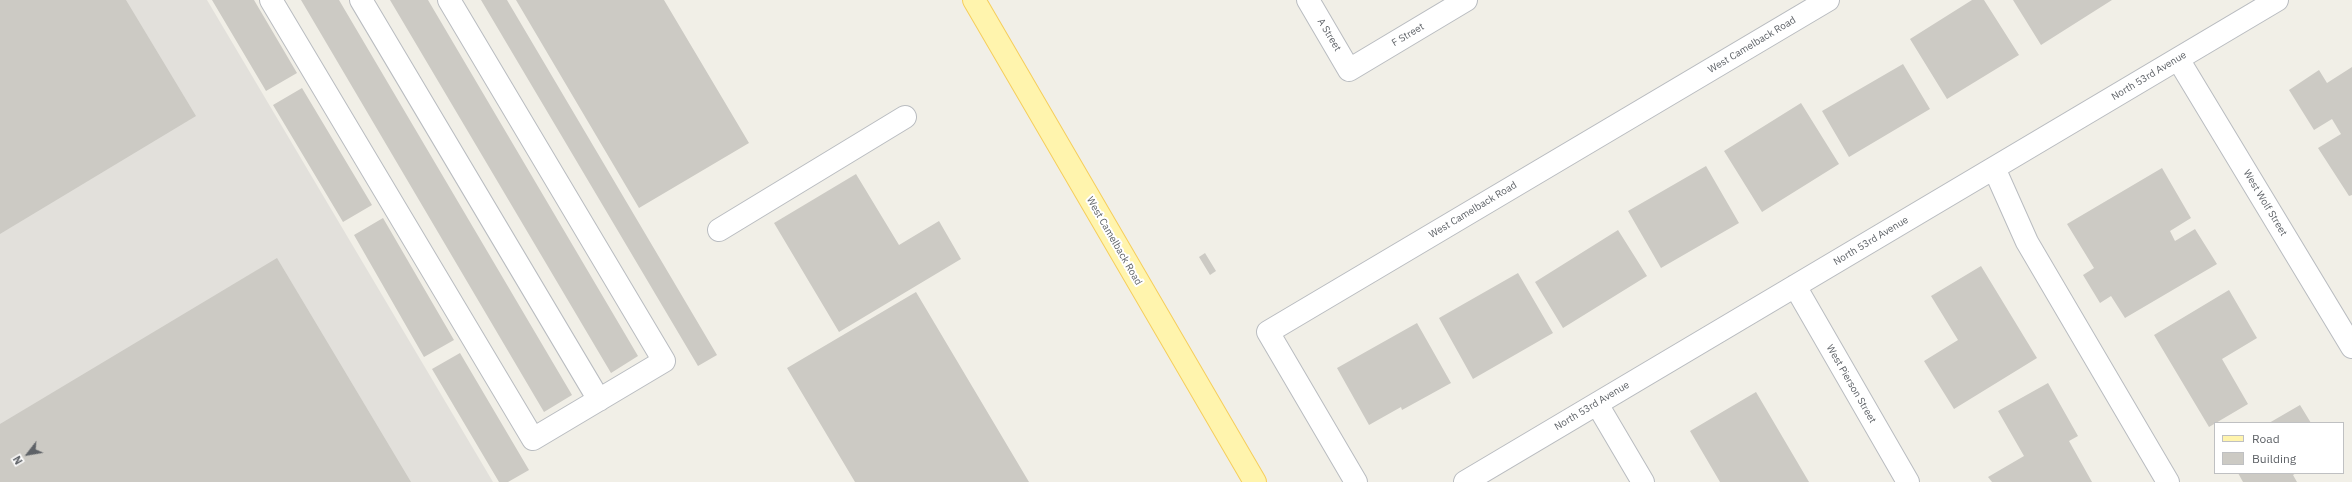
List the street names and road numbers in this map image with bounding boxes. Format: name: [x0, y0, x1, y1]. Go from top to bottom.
street label: West Camelback Road: [1706, 14, 1798, 76]
street label: A Street: [1315, 16, 1343, 54]
street label: F Street: [1390, 21, 1426, 49]
street label: North 53rd Avenue: [2109, 49, 2189, 103]
street label: West Wolf Street: [2241, 168, 2289, 238]
street label: West Camelback Road: [1427, 179, 1519, 241]
street label: West Camelback Road: [1084, 195, 1144, 287]
street label: North 53rd Avenue: [1831, 214, 1911, 268]
street label: West Pierson Street: [1824, 343, 1878, 425]
street label: North 53rd Avenue: [1552, 379, 1632, 433]

